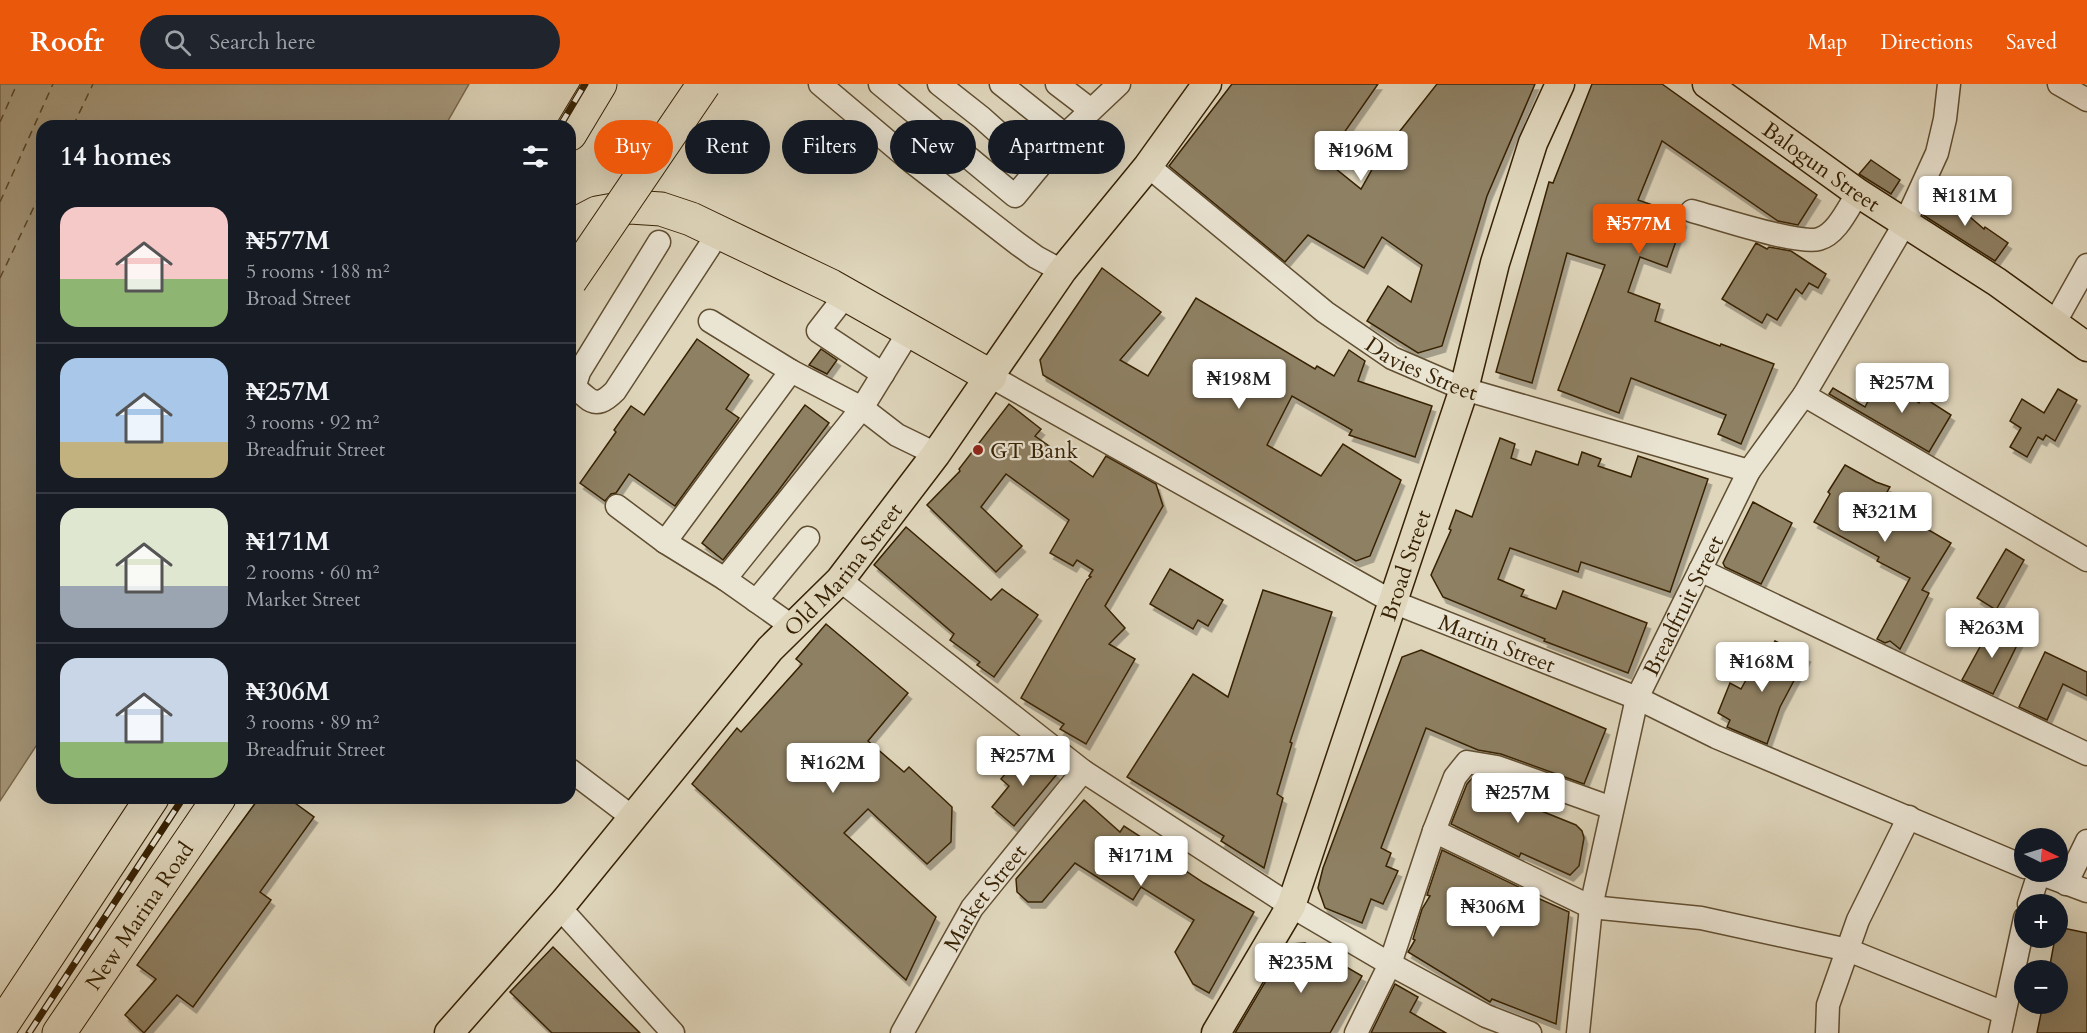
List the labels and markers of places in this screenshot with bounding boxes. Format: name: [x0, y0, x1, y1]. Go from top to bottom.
pin: ₦196M: [1319, 131, 1403, 182]
pin: ₦181M: [1923, 176, 2007, 227]
pin: ₦577M: [1597, 204, 1681, 255]
pin: ₦198M: [1197, 359, 1281, 410]
pin: ₦257M: [1860, 363, 1944, 414]
place label: GT Bank: [990, 436, 1078, 466]
marker: GT Bank: [971, 443, 985, 457]
pin: ₦321M: [1843, 492, 1927, 543]
pin: ₦263M: [1950, 608, 2034, 659]
pin: ₦168M: [1720, 642, 1804, 693]
pin: ₦257M: [981, 736, 1065, 787]
pin: ₦162M: [791, 743, 875, 794]
pin: ₦257M: [1476, 773, 1560, 824]
pin: ₦171M: [1099, 836, 1183, 887]
pin: ₦306M: [1451, 887, 1535, 938]
pin: ₦235M: [1259, 943, 1343, 994]

